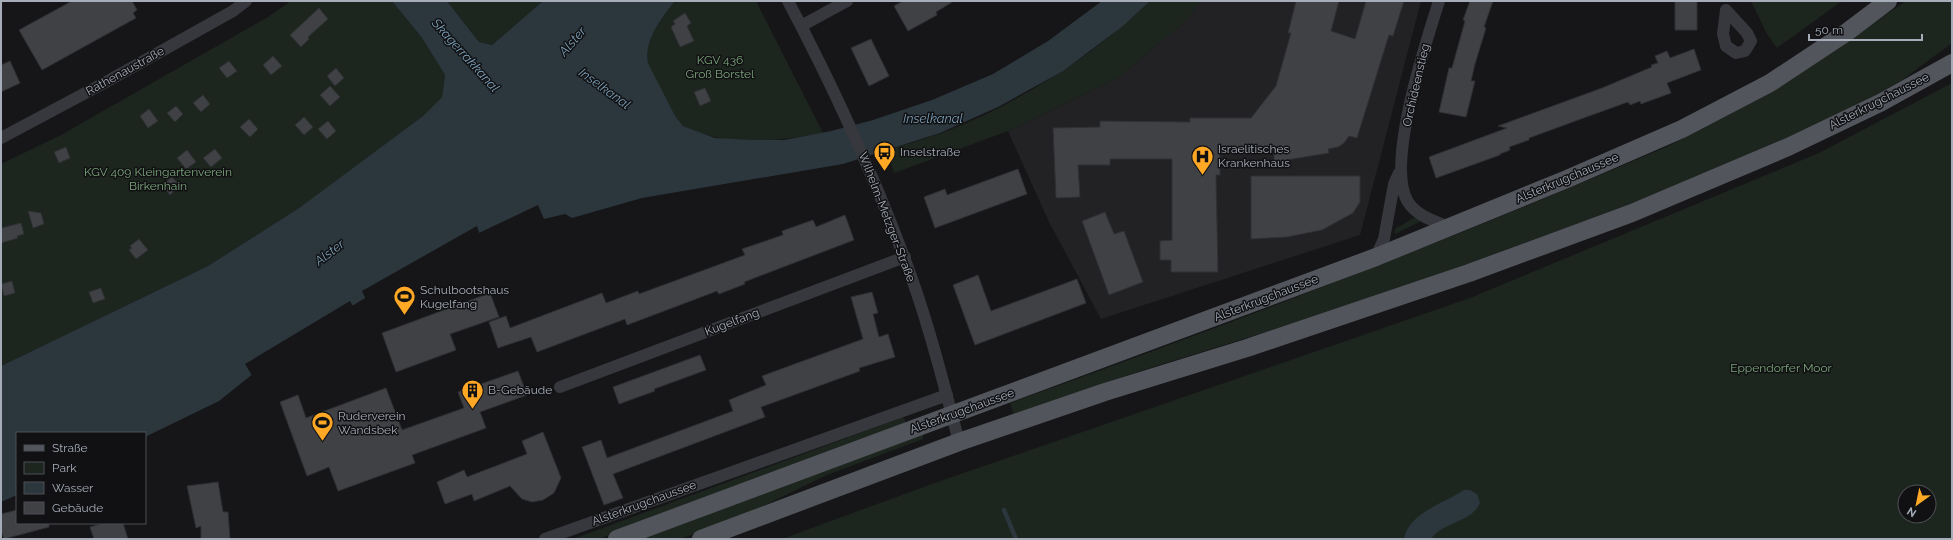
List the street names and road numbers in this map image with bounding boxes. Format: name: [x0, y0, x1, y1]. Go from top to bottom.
street label: Orchideenstieg: [1400, 42, 1432, 128]
street label: Rathenaustraße: [83, 44, 167, 98]
street label: Alsterkrugchaussee: [1827, 70, 1931, 132]
street label: Wilhelm-Metzger-Straße: [856, 150, 918, 284]
street label: Alsterkrugchaussee: [1513, 150, 1621, 206]
street label: Alsterkrugchaussee: [1212, 272, 1320, 324]
street label: Kugelfang: [703, 305, 761, 339]
street label: Alsterkrugchaussee: [908, 386, 1016, 436]
street label: Alsterkrugchaussee: [590, 478, 698, 528]

